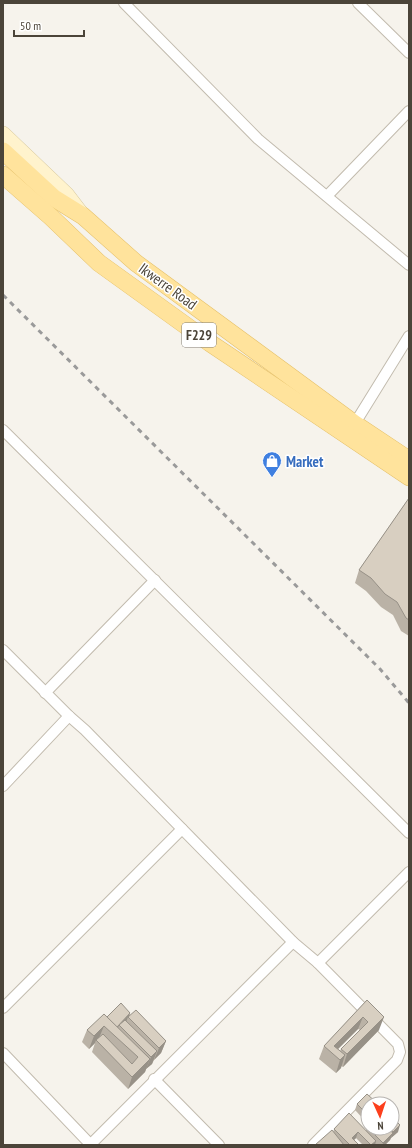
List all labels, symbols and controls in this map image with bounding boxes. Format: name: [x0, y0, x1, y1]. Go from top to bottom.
scale bar: [14, 12, 84, 38]
text: 50 m: [20, 18, 41, 33]
street label: Ikwerre Road: [135, 258, 201, 314]
road number: F229: [182, 323, 216, 347]
shop icon: Market: [261, 450, 283, 478]
place label: Market: [286, 452, 324, 471]
north arrow: [360, 1096, 400, 1136]
text: N: [377, 1119, 384, 1133]

